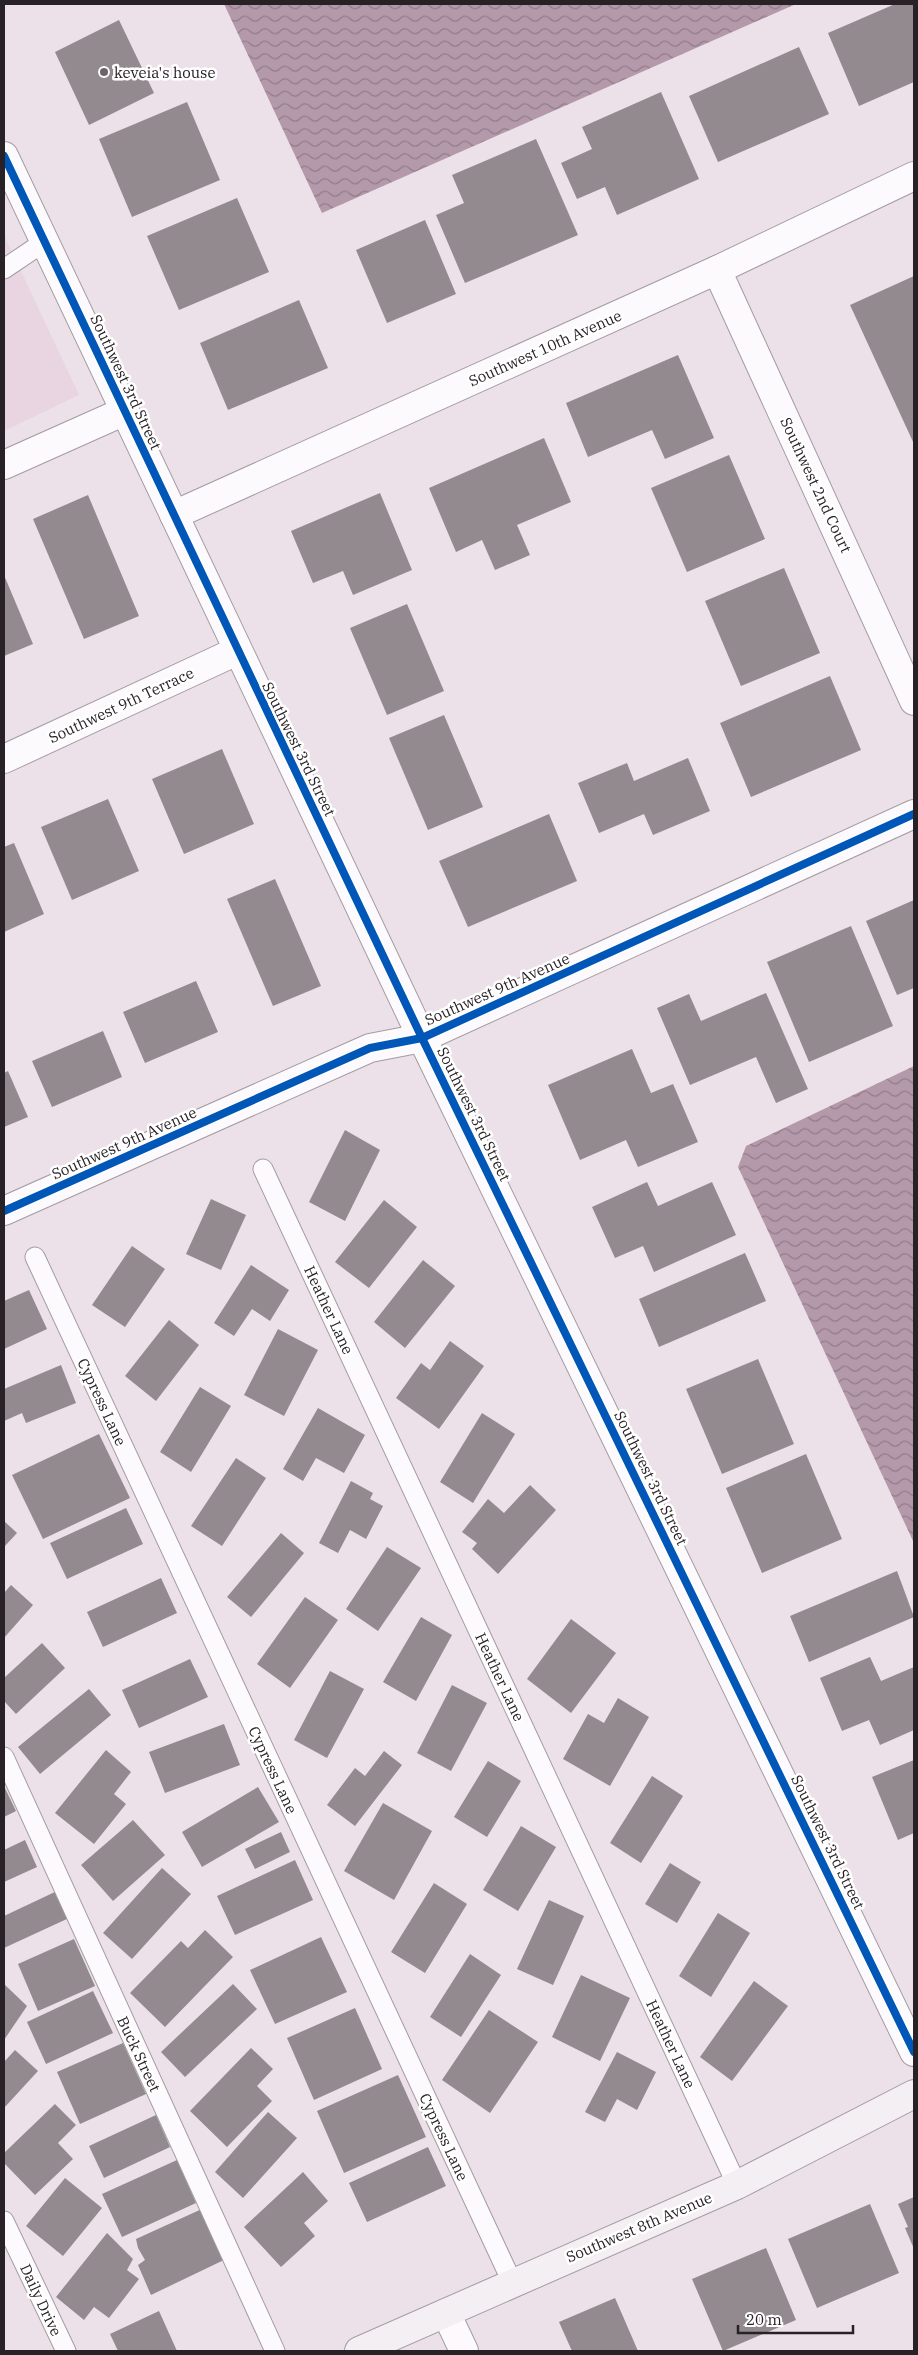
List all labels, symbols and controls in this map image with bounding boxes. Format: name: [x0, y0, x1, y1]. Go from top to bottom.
place label: keveia's house: [114, 63, 215, 82]
marker: keveia's house: [98, 66, 110, 78]
street label: Southwest 10th Avenue: [466, 306, 624, 390]
street label: Southwest 3rd Street: [86, 311, 166, 453]
street label: Southwest 2nd Court: [776, 414, 856, 556]
street label: Southwest 9th Terrace: [45, 663, 197, 747]
street label: Southwest 3rd Street: [258, 679, 340, 819]
street label: Southwest 9th Avenue: [422, 948, 572, 1030]
street label: Southwest 3rd Street: [433, 1044, 515, 1184]
street label: Southwest 9th Avenue: [49, 1102, 199, 1184]
street label: Heather Lane: [300, 1263, 358, 1357]
street label: Cypress Lane: [73, 1355, 131, 1449]
street label: Southwest 3rd Street: [610, 1408, 692, 1548]
street label: Heather Lane: [471, 1630, 529, 1724]
street label: Cypress Lane: [244, 1723, 302, 1817]
street label: Southwest 3rd Street: [787, 1772, 869, 1912]
street label: Heather Lane: [642, 1997, 700, 2091]
street label: Buck Street: [113, 2013, 165, 2095]
street label: Cypress Lane: [415, 2090, 473, 2184]
street label: Southwest 8th Avenue: [563, 2188, 715, 2266]
street label: Daily Drive: [16, 2261, 66, 2339]
scale bar: [738, 2302, 853, 2334]
text: 20 m: [746, 2310, 782, 2329]

